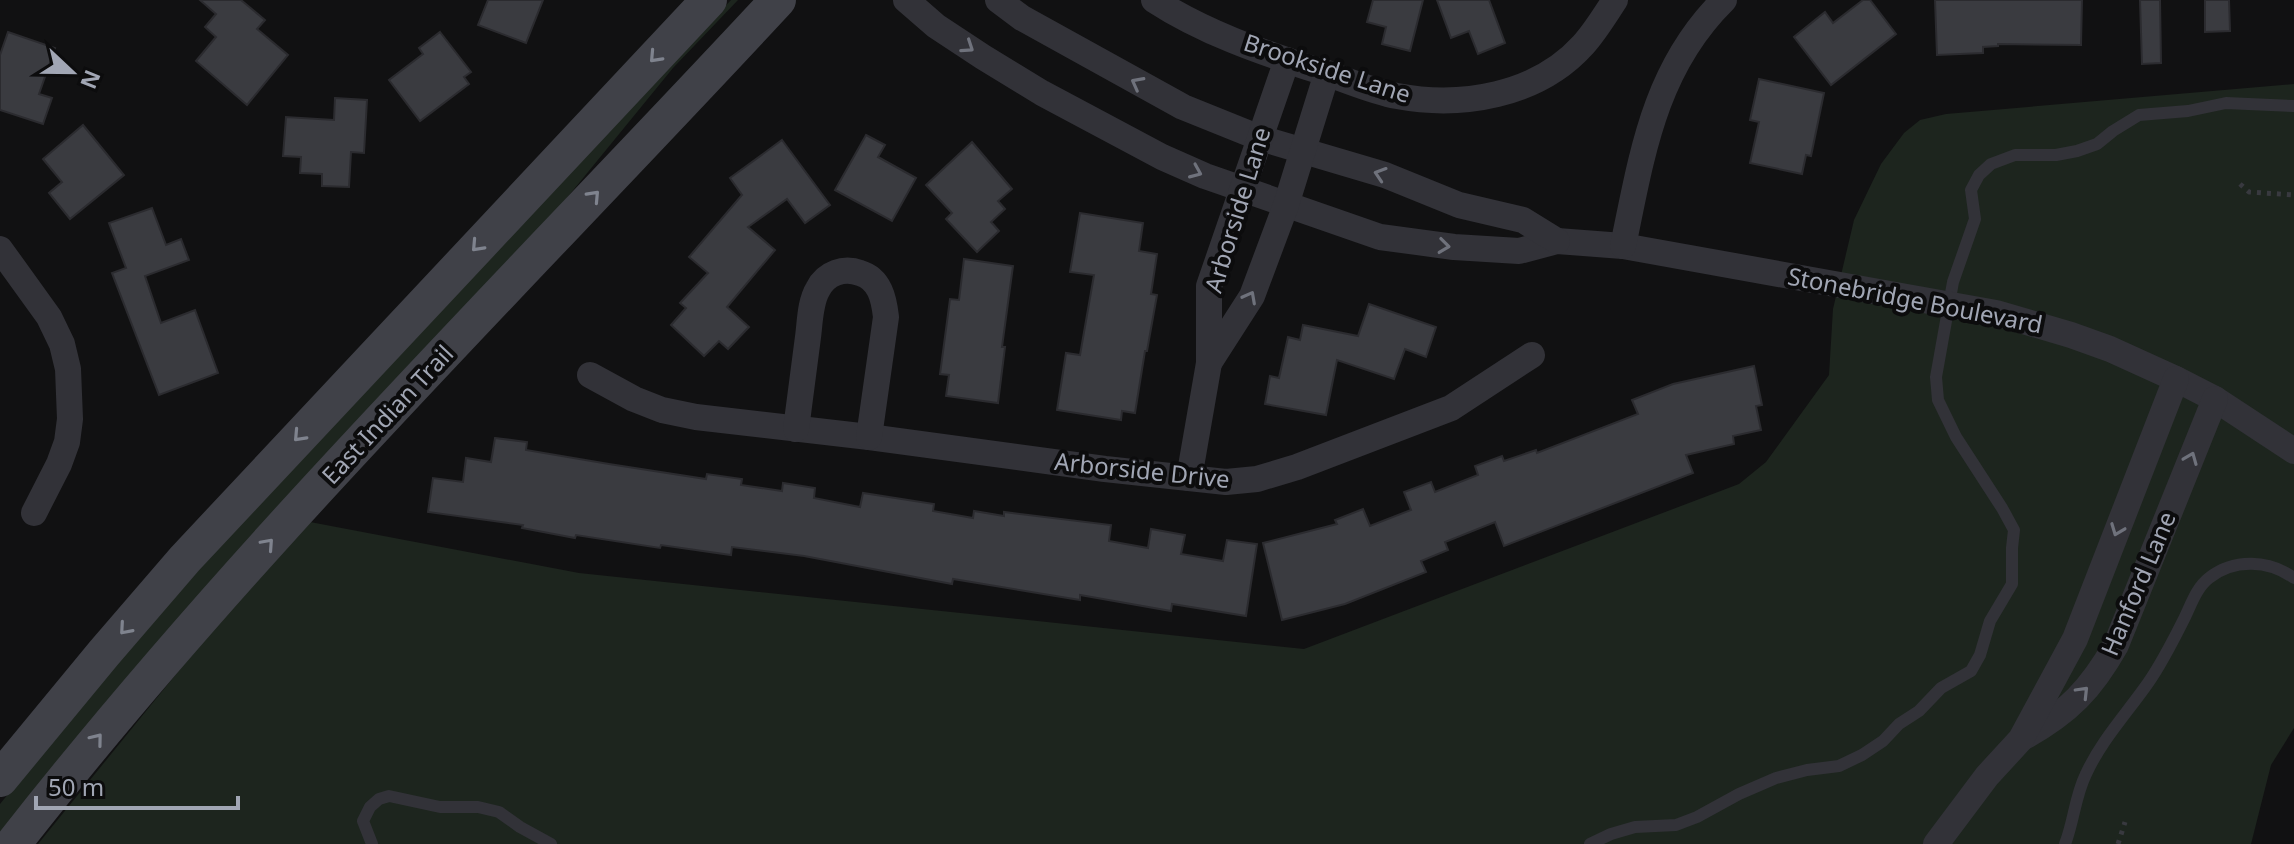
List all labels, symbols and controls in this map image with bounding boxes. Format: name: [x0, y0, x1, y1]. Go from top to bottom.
street label: Brookside Lane: [1240, 25, 1415, 110]
north arrow: [32, 32, 112, 112]
one-way arrow: [960, 37, 974, 52]
one-way arrow: [650, 48, 665, 62]
text: N: [74, 66, 109, 94]
one-way arrow: [1131, 78, 1146, 93]
street label: Arborside Lane: [1196, 123, 1277, 296]
one-way arrow: [1188, 162, 1202, 178]
one-way arrow: [1374, 168, 1388, 184]
one-way arrow: [585, 191, 599, 206]
one-way arrow: [472, 237, 487, 251]
one-way arrow: [1438, 237, 1451, 254]
street label: Stonebridge Boulevard: [1785, 259, 2046, 340]
one-way arrow: [1240, 291, 1256, 305]
street label: East Indian Trail: [314, 337, 460, 491]
one-way arrow: [295, 426, 309, 441]
street label: Arborside Drive: [1053, 444, 1231, 495]
one-way arrow: [2181, 452, 2198, 466]
street label: Hanford Lane: [2092, 506, 2183, 661]
one-way arrow: [2110, 522, 2127, 536]
one-way arrow: [258, 538, 272, 553]
one-way arrow: [120, 619, 135, 634]
one-way arrow: [2074, 687, 2088, 701]
one-way arrow: [87, 734, 102, 749]
scale bar: [36, 760, 238, 810]
text: 50 m: [48, 770, 104, 803]

